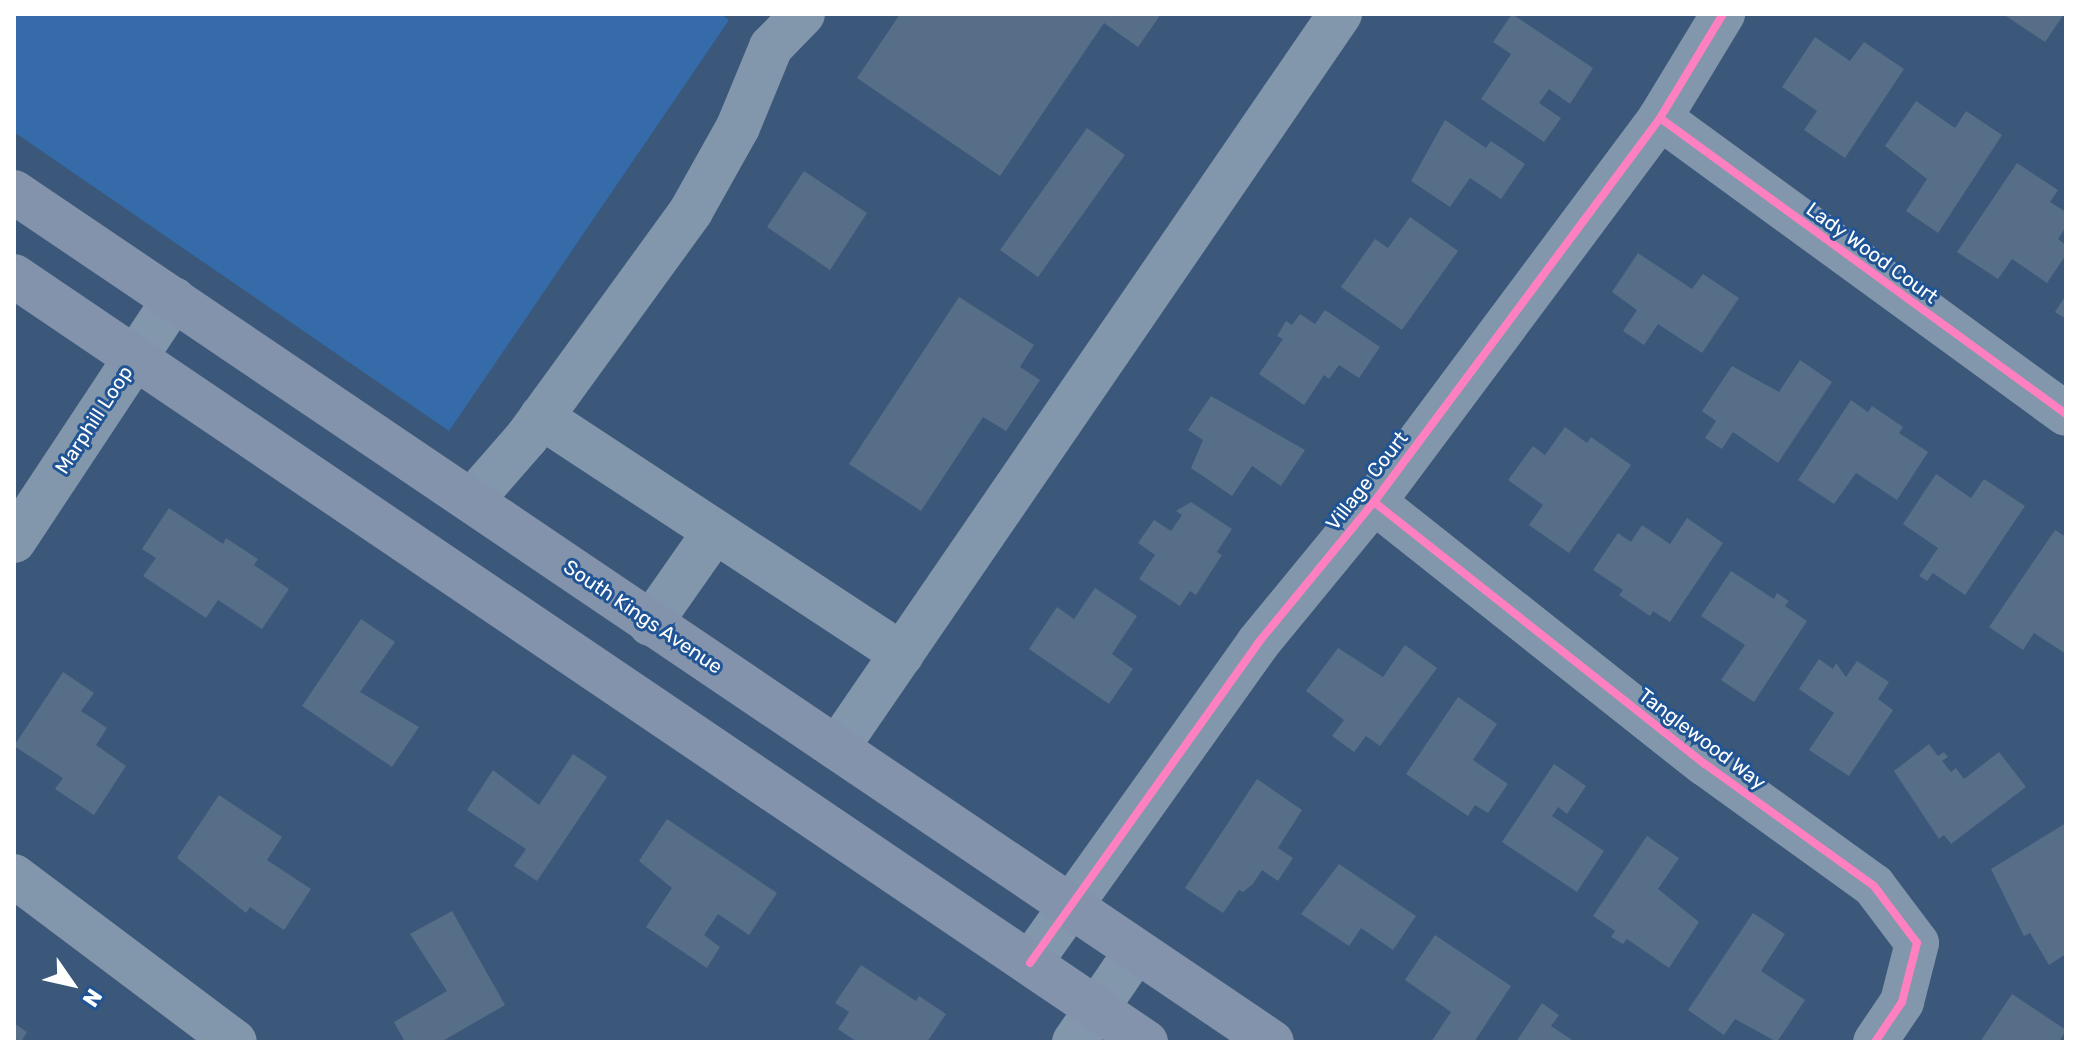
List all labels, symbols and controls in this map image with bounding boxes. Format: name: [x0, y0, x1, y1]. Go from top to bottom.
street label: Lady Wood Court: [1801, 197, 1943, 309]
street label: Marphill Loop: [50, 361, 138, 479]
street label: Village Court: [1321, 427, 1413, 535]
street label: South Kings Avenue: [559, 555, 727, 679]
street label: Tanglewood Way: [1633, 683, 1771, 795]
north arrow: [32, 944, 112, 1024]
text: N: [77, 984, 108, 1012]

